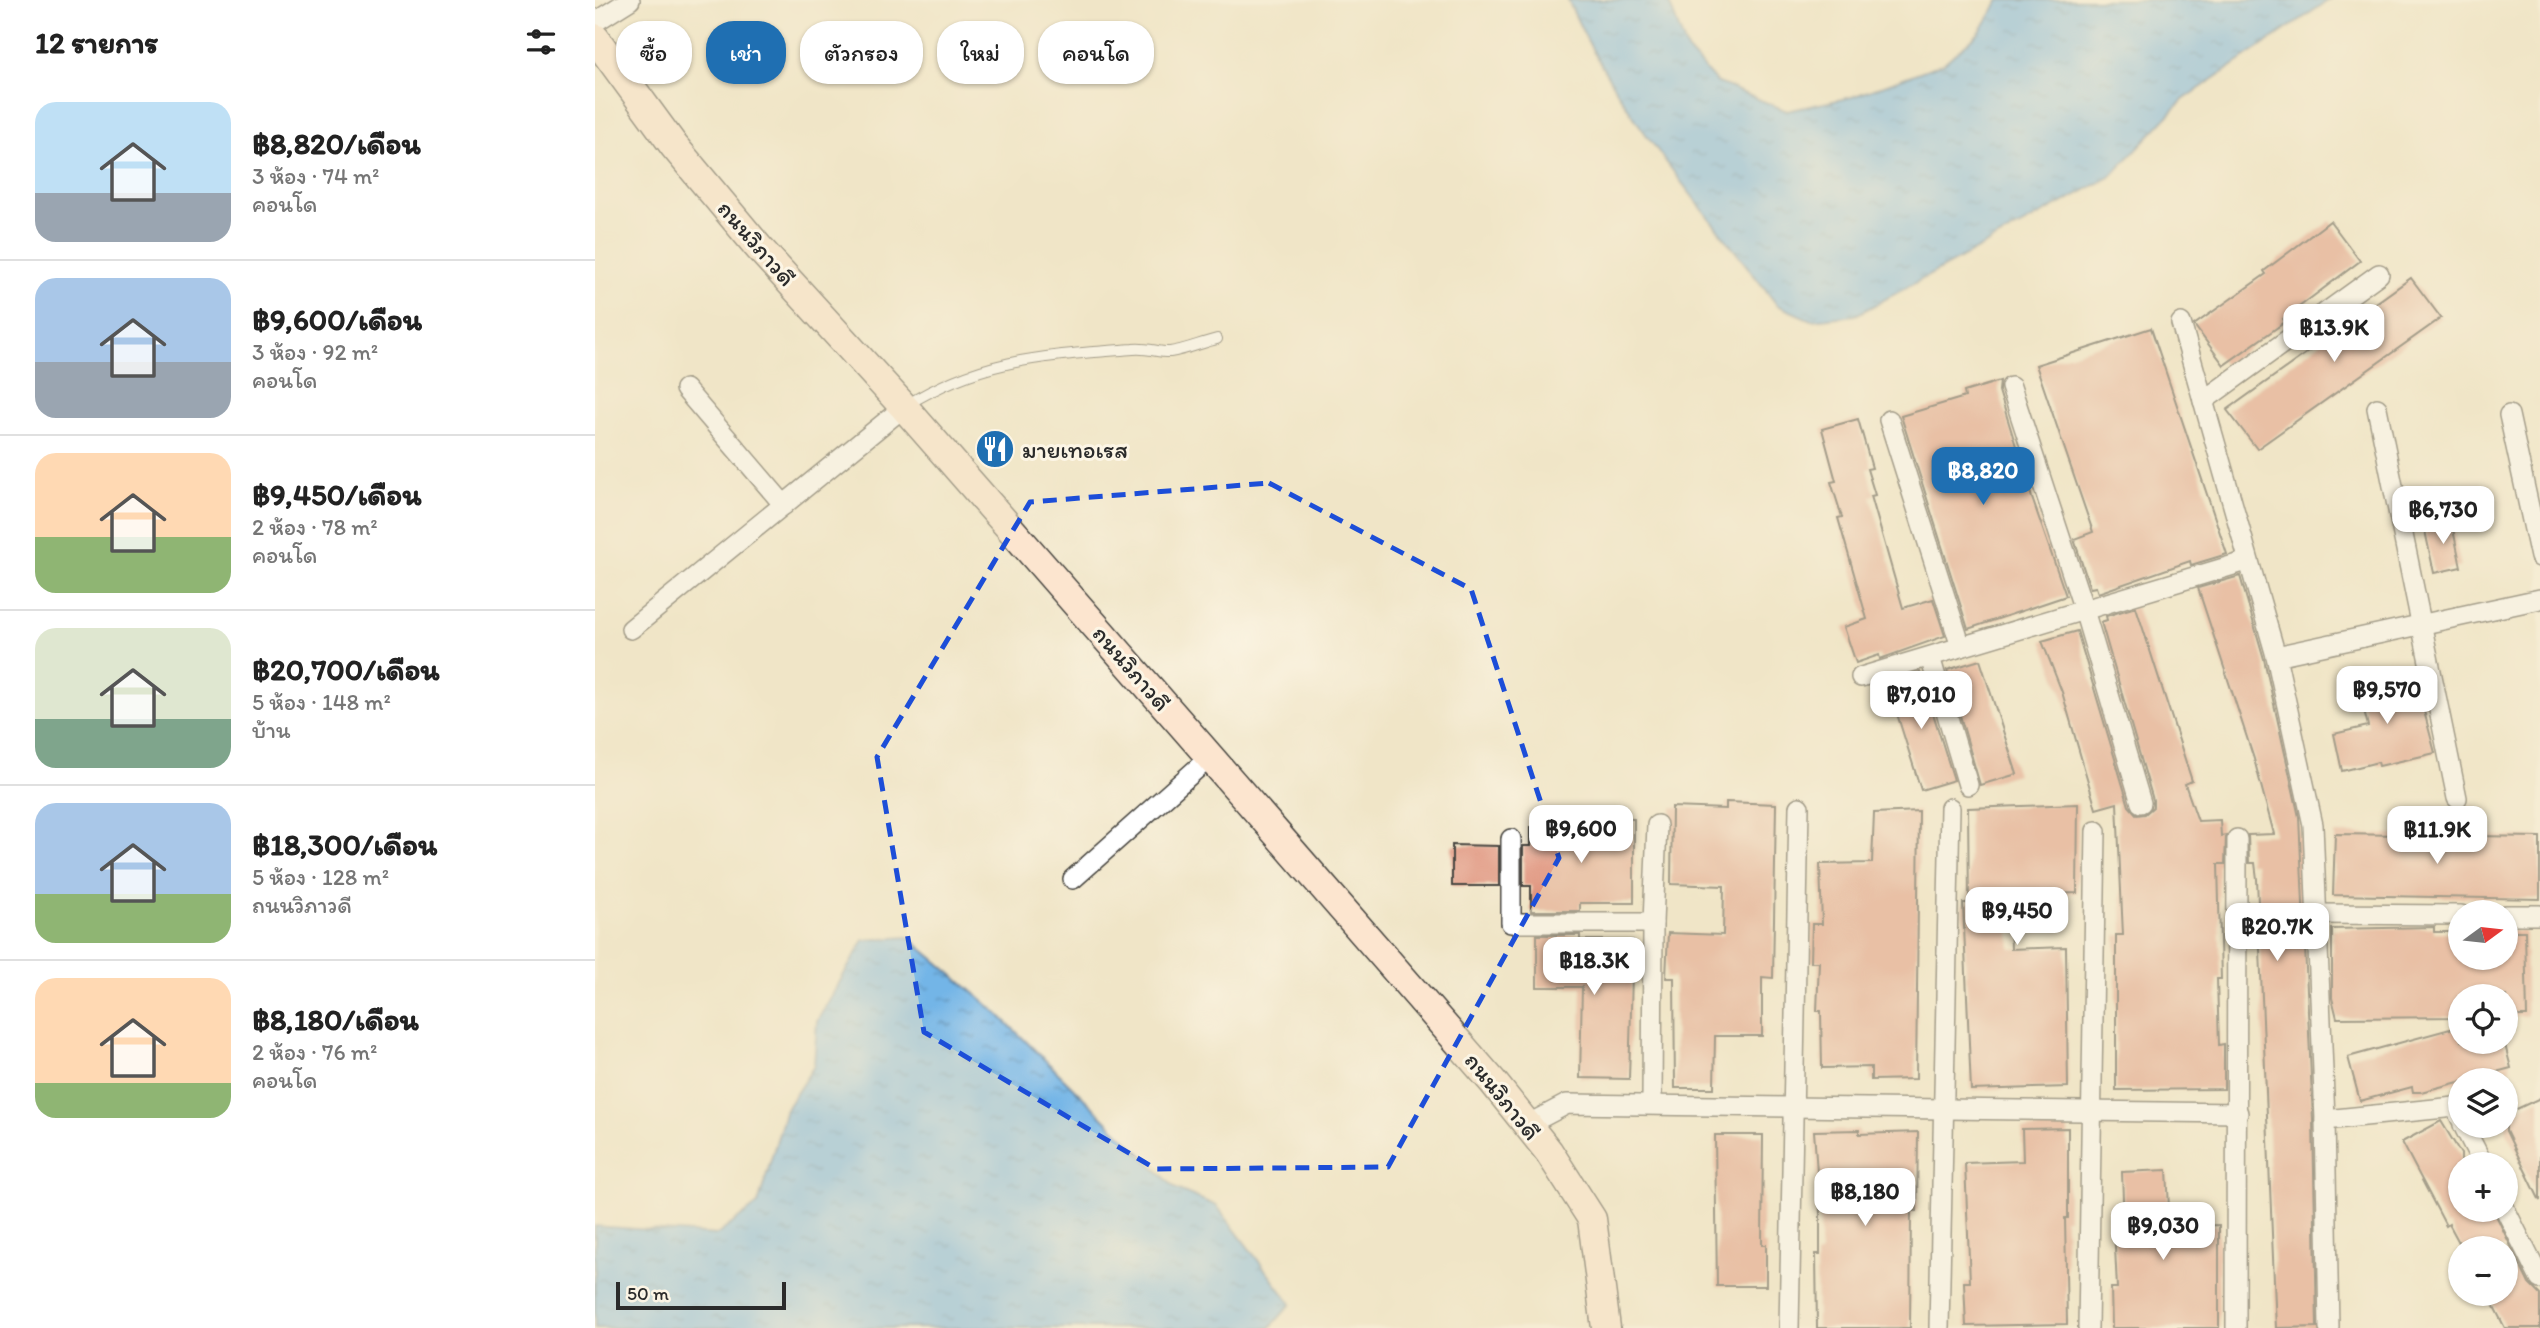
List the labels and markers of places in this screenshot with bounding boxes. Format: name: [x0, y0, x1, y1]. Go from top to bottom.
pin: ฿13.9K: [2277, 304, 2391, 364]
restaurant icon: มายเทอเรส: [974, 428, 1016, 470]
place label: มายเทอเรส: [1022, 435, 1128, 464]
pin: ฿8,820: [1926, 448, 2040, 507]
pin: ฿6,730: [2386, 486, 2500, 546]
pin: ฿9,570: [2330, 666, 2444, 726]
pin: ฿7,010: [1864, 672, 1978, 731]
pin: ฿9,600: [1524, 806, 1638, 865]
pin: ฿11.9K: [2380, 806, 2494, 866]
pin: ฿9,450: [1960, 888, 2074, 947]
pin: ฿20.7K: [2220, 904, 2334, 963]
pin: ฿18.3K: [1537, 937, 1651, 997]
pin: ฿8,180: [1808, 1168, 1922, 1228]
pin: ฿9,030: [2106, 1202, 2220, 1262]

